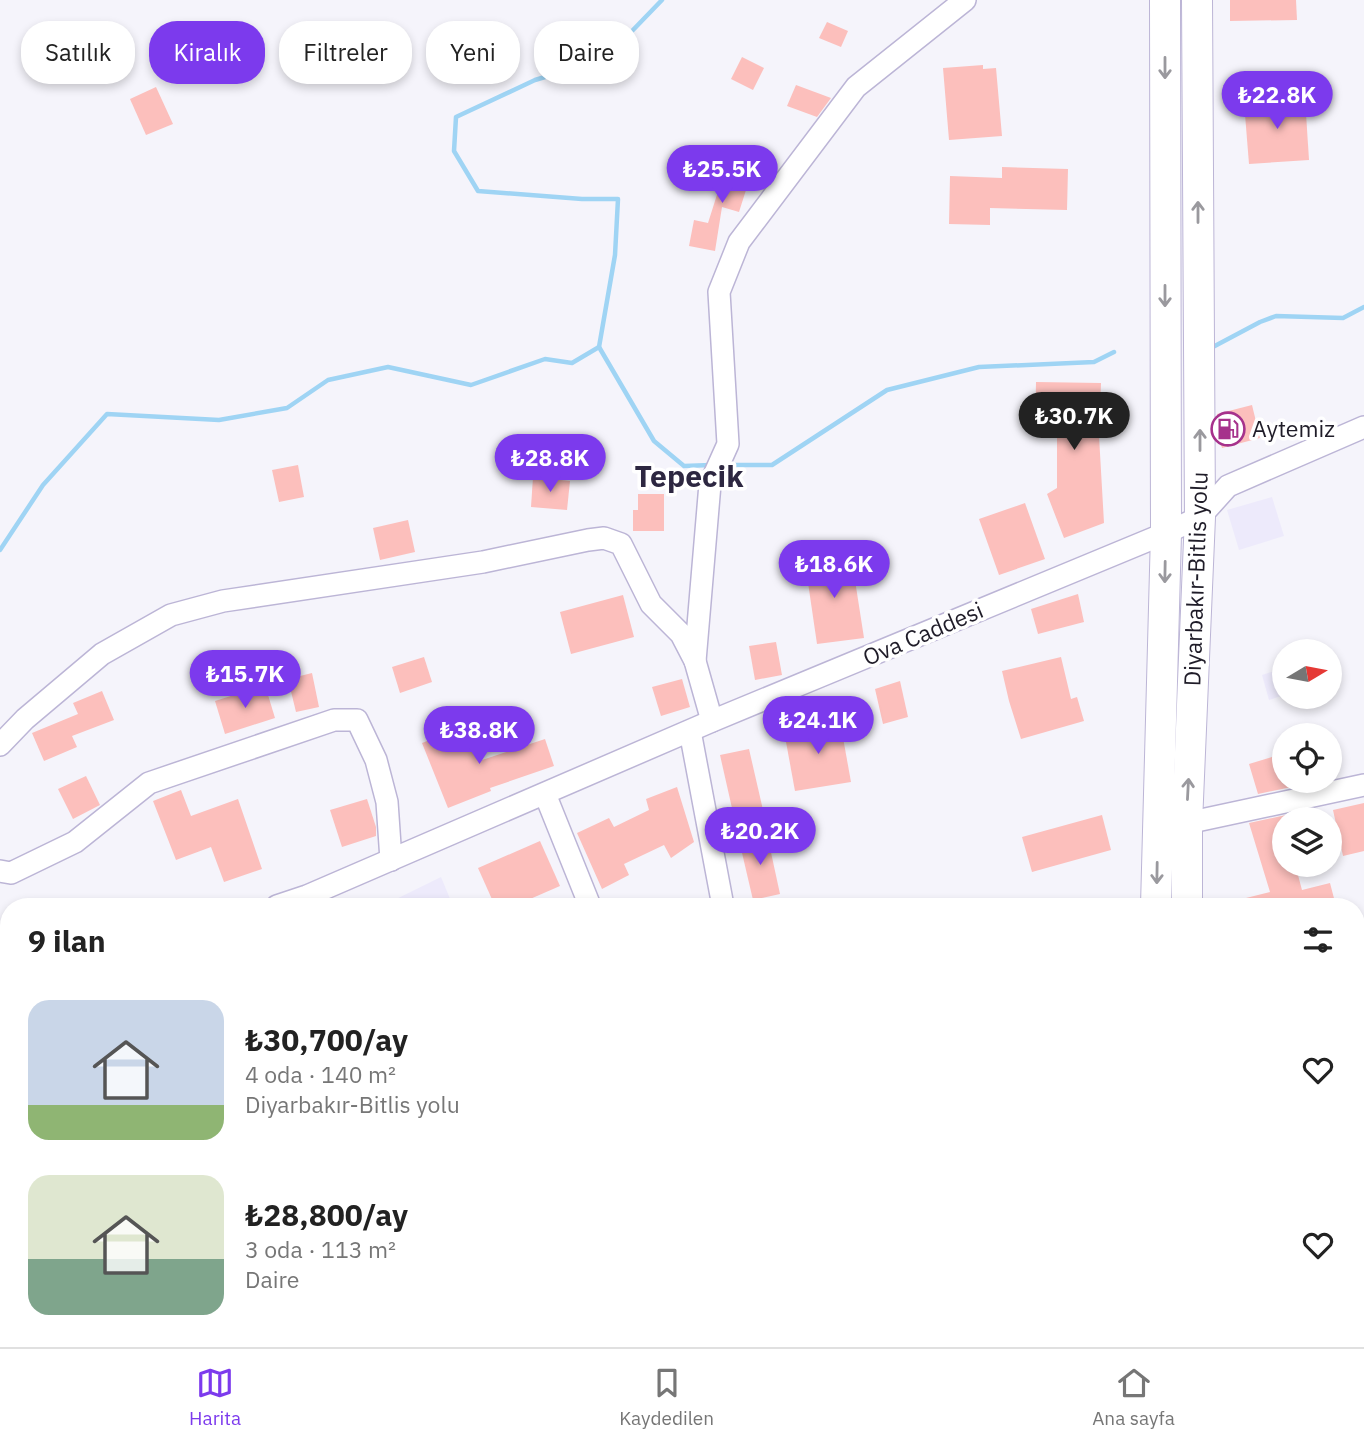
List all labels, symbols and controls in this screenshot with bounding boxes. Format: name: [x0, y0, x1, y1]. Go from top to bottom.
chip: Satılık: [21, 21, 135, 84]
chip: Kiralık: [149, 21, 265, 84]
chip: Filtreler: [279, 21, 412, 84]
chip: Yeni: [426, 21, 520, 84]
chip: Daire: [534, 21, 639, 84]
one-way arrow: [1158, 56, 1172, 79]
pin: ₺22.8K: [1220, 72, 1334, 131]
text: ₺22.8K: [1238, 79, 1316, 109]
pin: ₺25.5K: [665, 146, 779, 205]
text: ₺25.5K: [683, 153, 761, 183]
one-way arrow: [1191, 201, 1205, 224]
one-way arrow: [1158, 284, 1172, 307]
pin: ₺30.7K: [1017, 392, 1131, 452]
text: ₺30.7K: [1035, 400, 1113, 430]
fuel station icon: Aytemiz: [1209, 410, 1247, 448]
place label: Aytemiz: [1252, 413, 1335, 443]
one-way arrow: [1193, 428, 1207, 451]
pin: ₺28.8K: [493, 434, 607, 494]
text: ₺28.8K: [511, 442, 589, 472]
district label: Tepecik: [635, 456, 744, 495]
street label: Diyarbakır-Bitlis yolu: [1176, 471, 1214, 687]
pin: ₺18.6K: [777, 540, 891, 600]
text: ₺18.6K: [795, 548, 873, 578]
one-way arrow: [1158, 560, 1172, 583]
street label: Ova Caddesi: [858, 594, 987, 672]
north arrow: [1272, 639, 1342, 709]
map controls: [1272, 639, 1342, 877]
pin: ₺15.7K: [188, 650, 302, 710]
text: ₺15.7K: [206, 658, 284, 688]
pin: ₺24.1K: [761, 696, 875, 756]
text: ₺24.1K: [779, 704, 857, 734]
pin: ₺38.8K: [422, 706, 536, 766]
text: ₺38.8K: [440, 714, 518, 744]
button: locate: [1272, 723, 1342, 793]
one-way arrow: [1182, 778, 1195, 801]
button: layers: [1272, 807, 1342, 877]
pin: ₺20.2K: [703, 808, 817, 867]
text: ₺20.2K: [721, 815, 799, 845]
one-way arrow: [1150, 861, 1164, 884]
text: 9 ilan: [28, 921, 106, 960]
icon: filters: [1299, 921, 1337, 959]
text: ₺30,700/ay: [245, 1020, 408, 1059]
icon: home: [84, 1028, 168, 1112]
icon: heart: [1299, 1051, 1337, 1089]
text: 4 oda · 140 m²: [245, 1059, 396, 1089]
text: Diyarbakır-Bitlis yolu: [245, 1089, 460, 1119]
text: ₺28,800/ay: [245, 1195, 408, 1234]
icon: home: [84, 1203, 168, 1287]
icon: heart: [1299, 1226, 1337, 1264]
text: 3 oda · 113 m²: [245, 1234, 396, 1264]
text: Daire: [245, 1264, 299, 1294]
tab: Harita: [189, 1364, 241, 1430]
tab: Kaydedilen: [619, 1364, 714, 1430]
tab: Ana sayfa: [1092, 1364, 1175, 1430]

